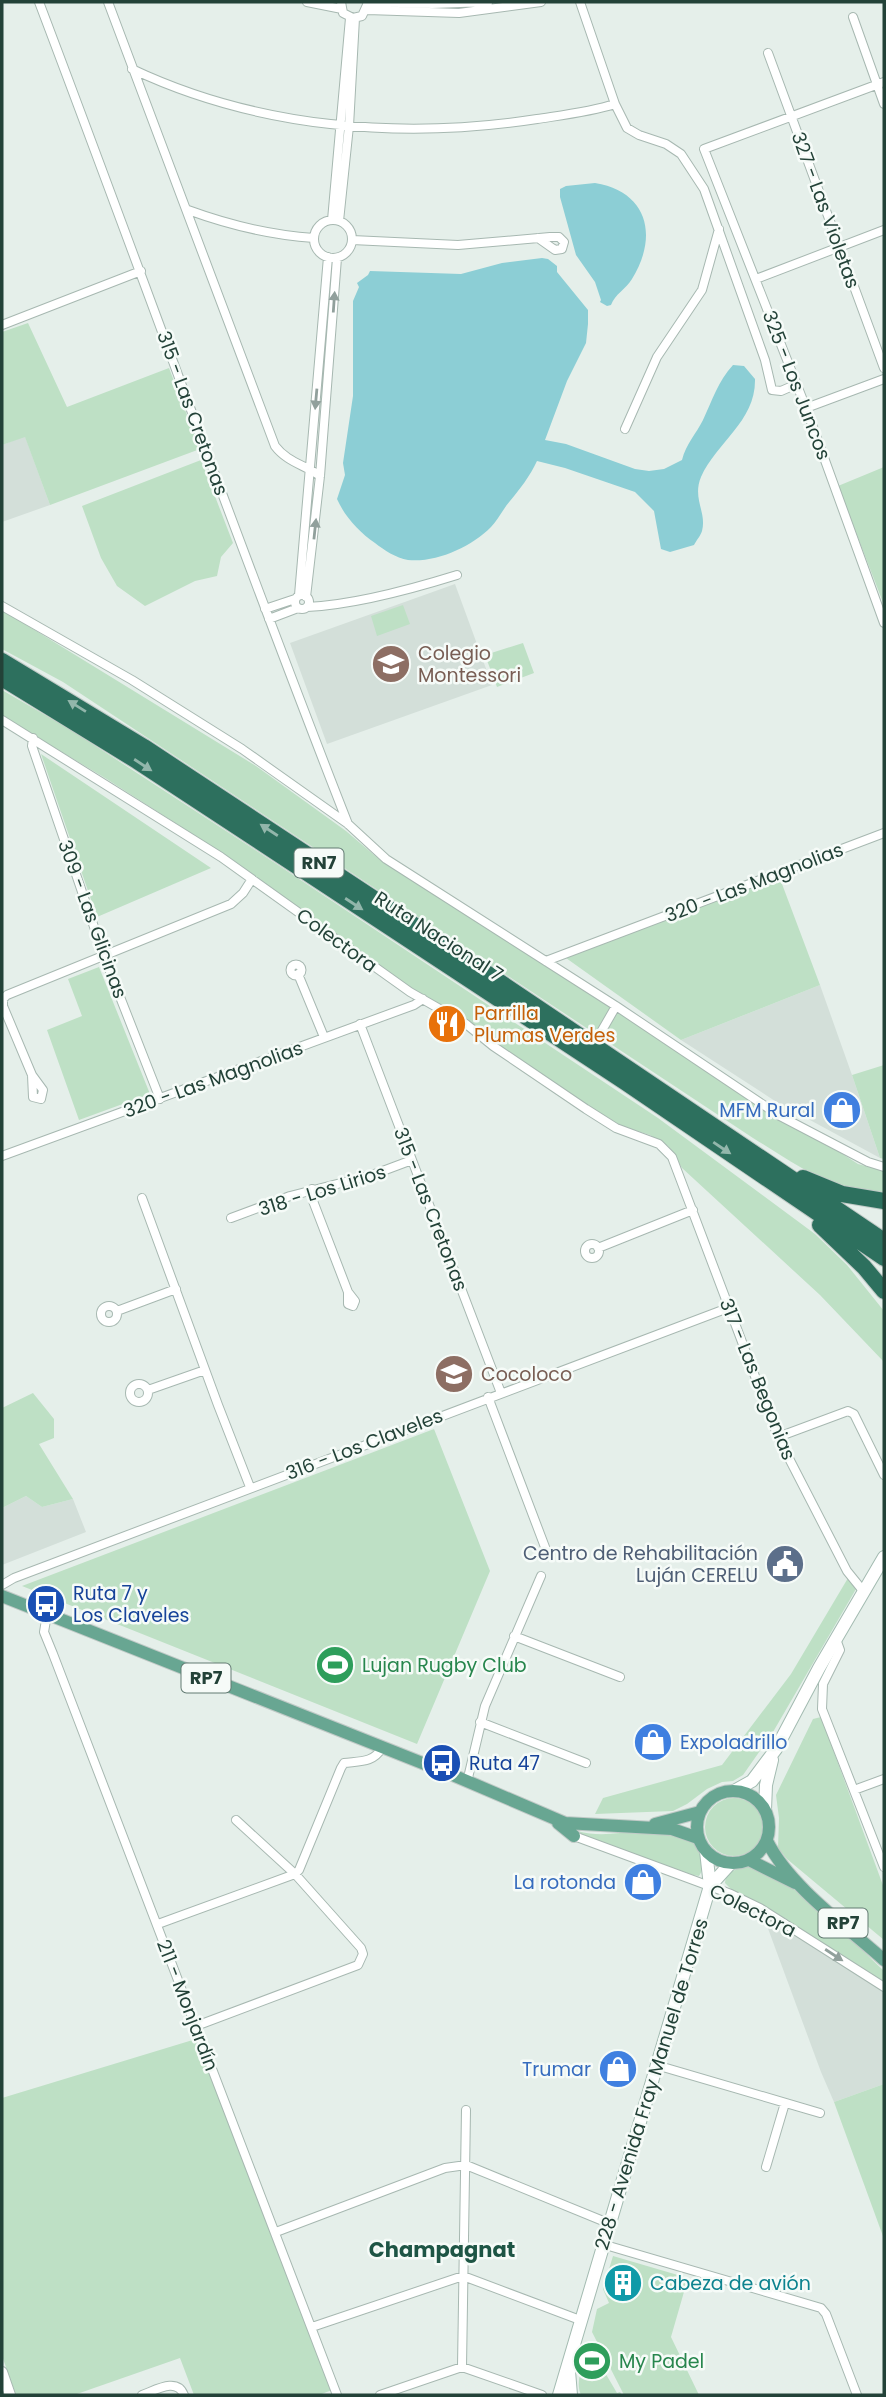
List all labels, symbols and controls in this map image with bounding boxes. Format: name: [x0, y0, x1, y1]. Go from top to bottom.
street label: 327 - Las Violetas: [785, 128, 866, 292]
one-way arrow: [329, 291, 340, 313]
street label: 325 - Los Juncos: [756, 307, 837, 464]
street label: 315 - Las Cretonas: [150, 327, 235, 499]
one-way arrow: [310, 388, 321, 410]
one-way arrow: [309, 518, 320, 540]
place label: Colegio Montessori: [418, 640, 521, 689]
school or university icon: Colegio Montessori: [370, 643, 412, 685]
one-way arrow: [68, 700, 87, 713]
one-way arrow: [134, 759, 153, 772]
one-way arrow: [259, 823, 278, 836]
street label: 309 - Las Glicinas: [51, 836, 134, 1002]
street label: 320 - Las Magnolias: [661, 836, 847, 929]
road number: RN7: [294, 848, 344, 878]
street label: Ruta Nacional 7: [369, 885, 508, 988]
one-way arrow: [344, 897, 363, 910]
street label: Colectora: [291, 902, 383, 979]
place label: Parrilla Plumas Verdes: [474, 1000, 616, 1049]
restaurant icon: Parrilla Plumas Verdes: [426, 1003, 468, 1045]
street label: 320 - Las Magnolias: [120, 1034, 307, 1125]
shop icon: MFM Rural: [821, 1089, 863, 1131]
place label: MFM Rural: [719, 1097, 815, 1124]
street label: 315 - Las Cretonas: [387, 1123, 474, 1295]
one-way arrow: [713, 1141, 731, 1155]
street label: 318 - Los Lirios: [255, 1158, 389, 1223]
street label: 317 - Las Begonias: [713, 1294, 802, 1464]
school or university icon: Cocoloco: [433, 1353, 475, 1395]
place label: Cocoloco: [481, 1361, 572, 1388]
street label: 316 - Los Claveles: [282, 1402, 447, 1487]
place label: Centro de Rehabilitación Luján CERELU: [523, 1540, 758, 1589]
public building icon: Centro de Rehabilitación Luján CERELU: [764, 1543, 806, 1585]
place label: Ruta 7 y Los Claveles: [73, 1580, 189, 1629]
bus stop icon: Ruta 7 y Los Claveles: [25, 1583, 67, 1625]
sports icon: Lujan Rugby Club: [314, 1644, 356, 1686]
place label: Lujan Rugby Club: [362, 1652, 527, 1679]
road number: RP7: [182, 1664, 230, 1693]
shop icon: Expoladrillo: [632, 1721, 674, 1763]
place label: Expoladrillo: [680, 1729, 787, 1756]
bus stop icon: Ruta 47: [421, 1742, 463, 1784]
place label: Ruta 47: [469, 1750, 540, 1777]
shop icon: La rotonda: [622, 1861, 664, 1903]
place label: La rotonda: [514, 1869, 616, 1896]
street label: Colectora: [705, 1877, 801, 1944]
road number: RP7: [818, 1909, 868, 1938]
street label: 228 - Avenida Fray Manuel de Torres: [588, 1915, 715, 2253]
street label: 211 - Monjardín: [150, 1936, 225, 2075]
one-way arrow: [824, 1948, 843, 1961]
shop icon: Trumar: [597, 2048, 639, 2090]
place label: Trumar: [522, 2056, 591, 2083]
district label: Champagnat: [369, 2235, 515, 2264]
building icon: Cabeza de avión: [602, 2262, 644, 2304]
place label: Cabeza de avión: [650, 2270, 811, 2297]
sports icon: My Padel: [571, 2340, 613, 2382]
place label: My Padel: [619, 2348, 704, 2375]

